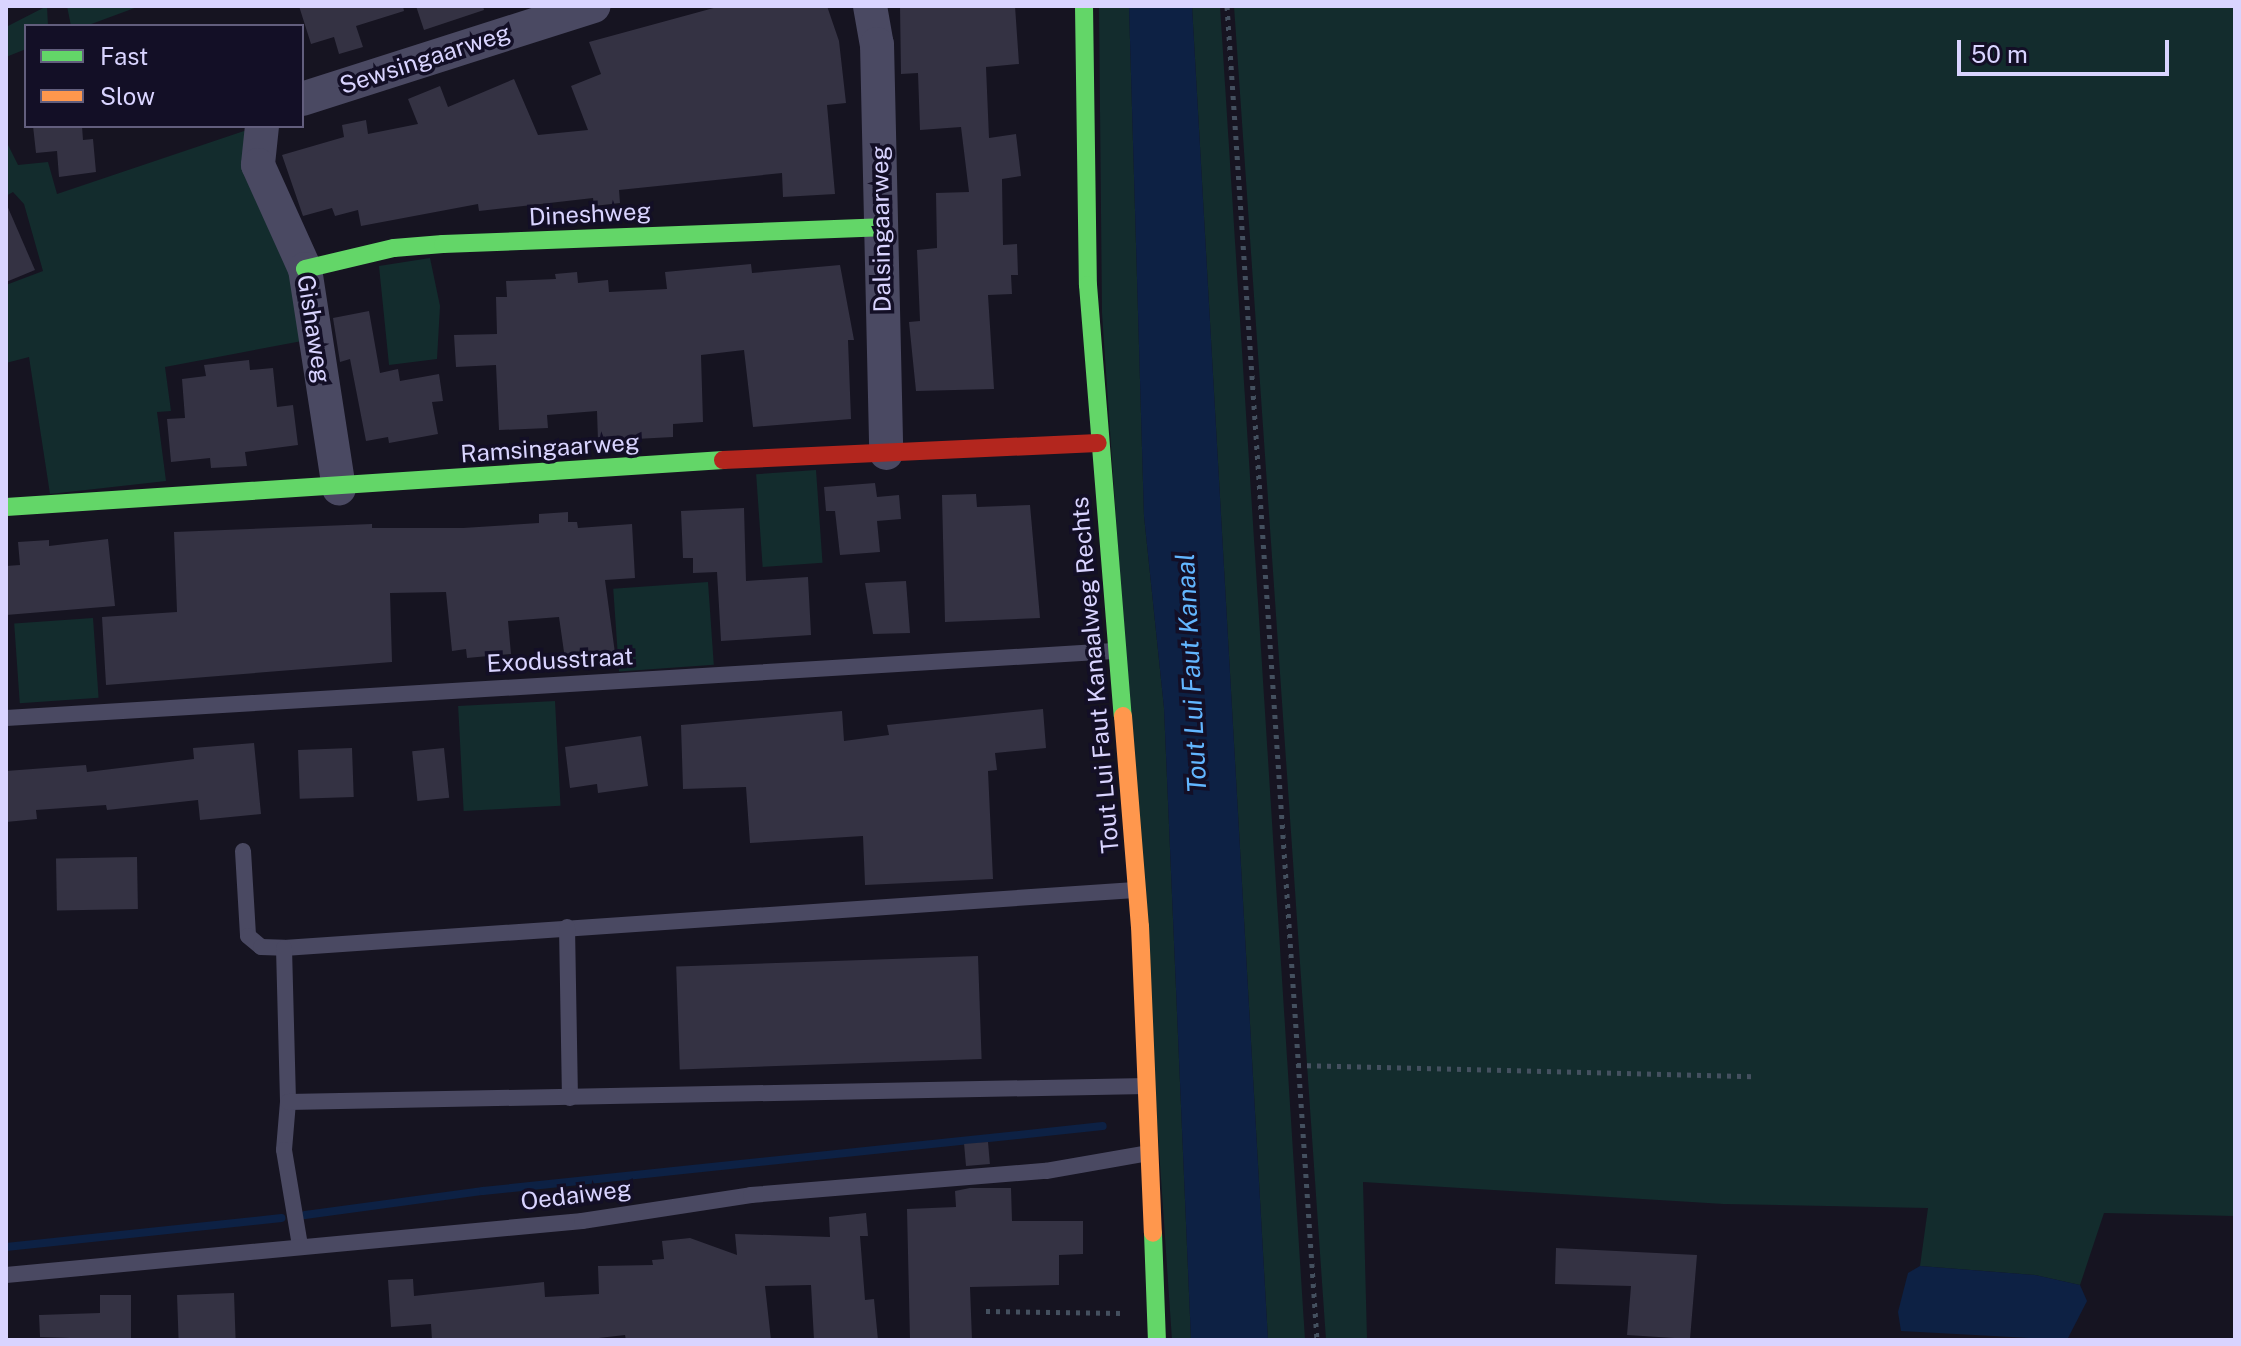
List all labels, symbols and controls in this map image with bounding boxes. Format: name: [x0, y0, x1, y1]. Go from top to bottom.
street label: Sewsingaarweg: [336, 18, 514, 100]
legend: [24, 24, 304, 128]
scale bar: [1961, 24, 2173, 74]
text: 50 m: [1971, 40, 2028, 68]
text: Fast: [100, 42, 148, 70]
text: Slow: [100, 82, 155, 110]
street label: Dalsingaarweg: [865, 145, 897, 313]
street label: Dineshweg: [528, 196, 652, 232]
street label: Gishaweg: [291, 273, 337, 385]
street label: Ramsingaarweg: [459, 427, 641, 469]
street label: Tout Lui Faut Kanaalweg Rechts: [1065, 496, 1125, 854]
water label: Tout Lui Faut Kanaal: [1169, 553, 1213, 793]
street label: Exodusstraat: [486, 642, 634, 678]
street label: Oedaiweg: [519, 1174, 633, 1216]

